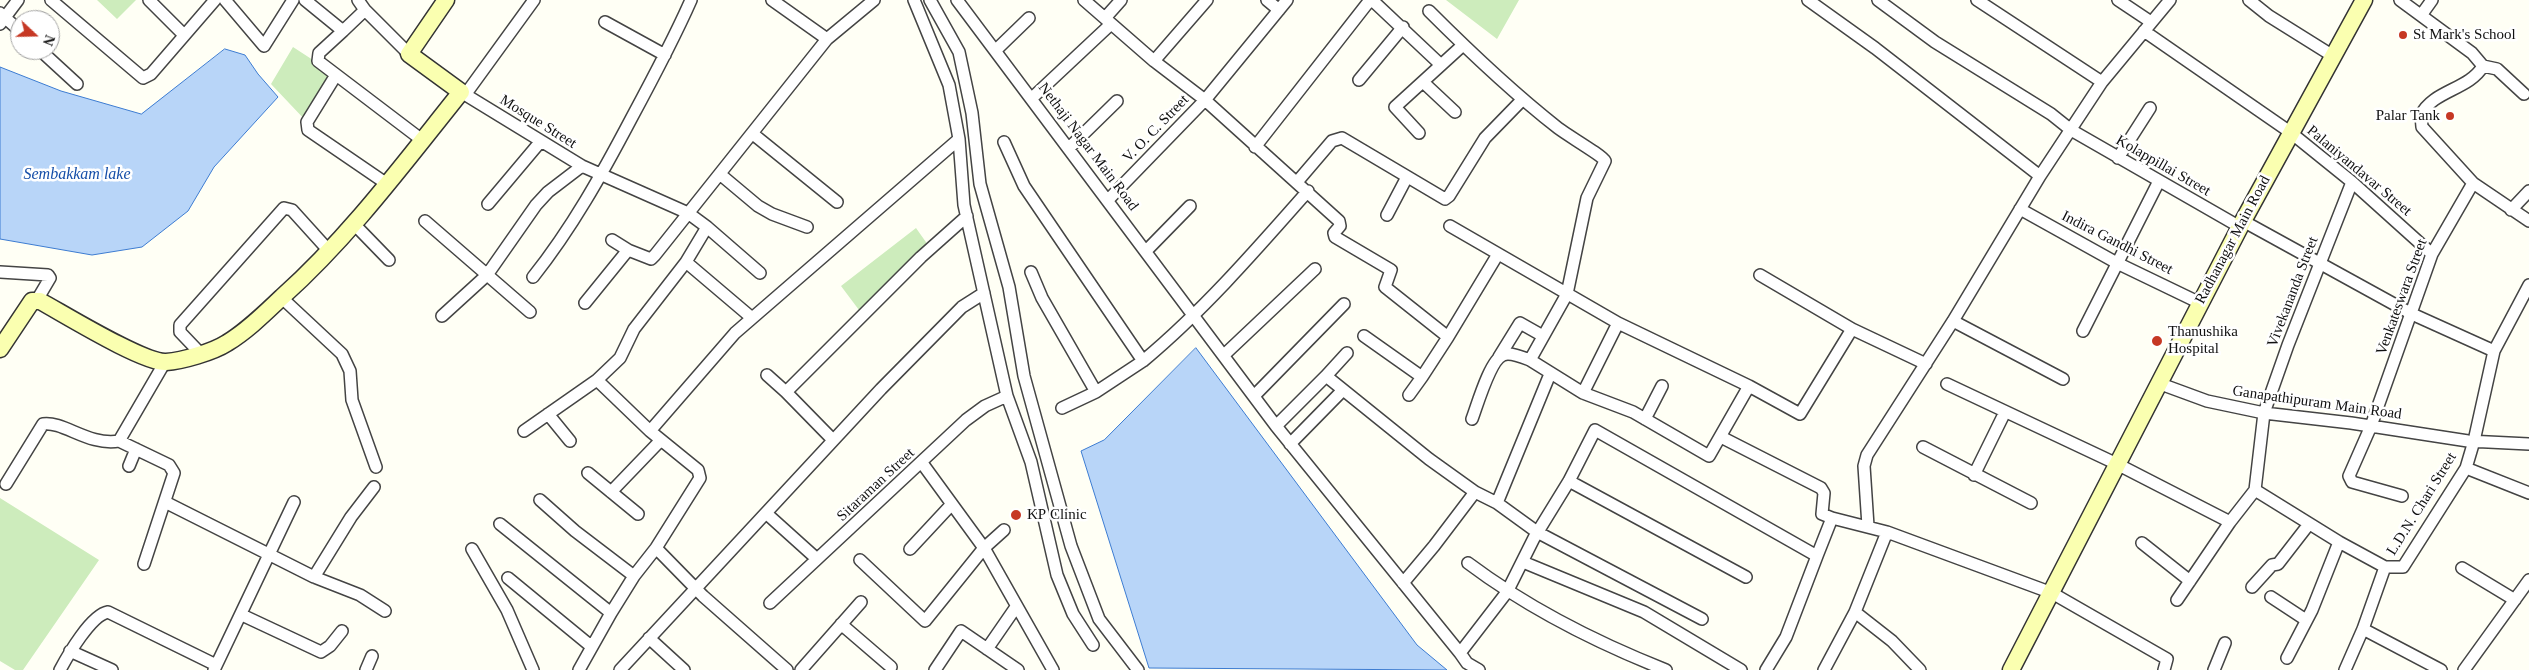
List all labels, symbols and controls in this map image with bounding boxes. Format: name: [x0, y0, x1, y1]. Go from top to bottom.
north arrow: [10, 10, 60, 60]
place label: St Mark's School: [2413, 26, 2516, 44]
marker: St Mark's School: [2397, 29, 2409, 41]
text: N: [40, 33, 57, 48]
street label: Nethaji Nagar Main Road: [1034, 80, 1142, 214]
street label: Mosque Street: [496, 91, 580, 153]
street label: V. O. C. Street: [1119, 91, 1193, 167]
place label: Palar Tank: [2376, 107, 2440, 125]
marker: Palar Tank: [2444, 110, 2456, 122]
street label: Palaniyandavar Street: [2303, 122, 2415, 220]
street label: Kolappillai Street: [2113, 132, 2213, 200]
water label: Sembakkam lake: [23, 165, 131, 185]
street label: Radhanagar Main Road: [2192, 173, 2274, 307]
street label: Indira Gandhi Street: [2058, 207, 2176, 279]
street label: Vivekananda Street: [2264, 234, 2322, 350]
street label: Venkateswara Street: [2373, 237, 2431, 357]
place label: Thanushika Hospital: [2168, 323, 2238, 358]
marker: Thanushika Hospital: [2150, 334, 2164, 348]
street label: Ganapathipuram Main Road: [2231, 382, 2403, 424]
street label: Sitaraman Street: [833, 444, 919, 526]
street label: L.D.N. Chari Street: [2383, 449, 2461, 559]
place label: KP Clinic: [1027, 506, 1087, 524]
marker: KP Clinic: [1009, 508, 1023, 522]

